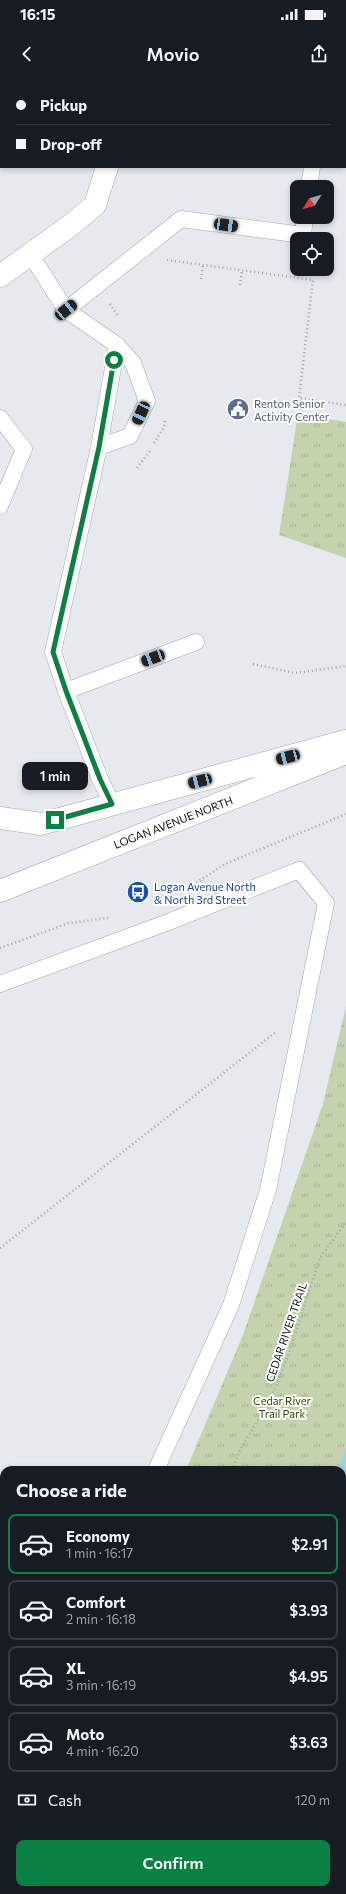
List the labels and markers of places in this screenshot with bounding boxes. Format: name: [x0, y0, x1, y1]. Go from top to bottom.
public building icon: Renton Senior Activity Center: [225, 396, 251, 422]
place label: Renton Senior Activity Center: [254, 397, 330, 423]
bus stop icon: Logan Avenue North & North 3rd Street: [125, 879, 151, 905]
place label: Logan Avenue North & North 3rd Street: [154, 880, 256, 906]

